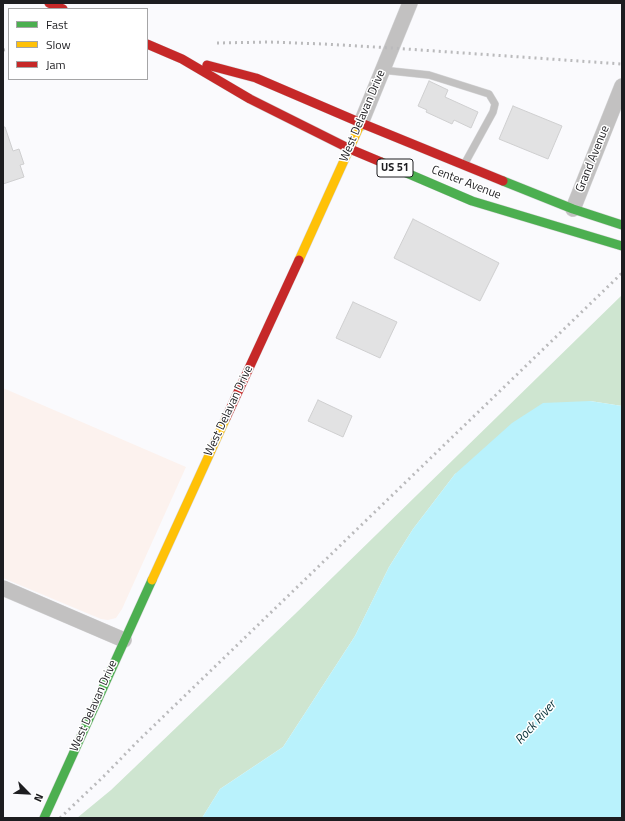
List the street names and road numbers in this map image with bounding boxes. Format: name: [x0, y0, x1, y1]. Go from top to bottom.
street label: West Delavan Drive: [337, 68, 389, 164]
street label: Grand Avenue: [573, 124, 613, 194]
road number: US 51: [377, 159, 413, 177]
street label: Center Avenue: [429, 163, 503, 203]
street label: West Delavan Drive: [202, 363, 256, 459]
street label: West Delavan Drive: [67, 658, 121, 754]

